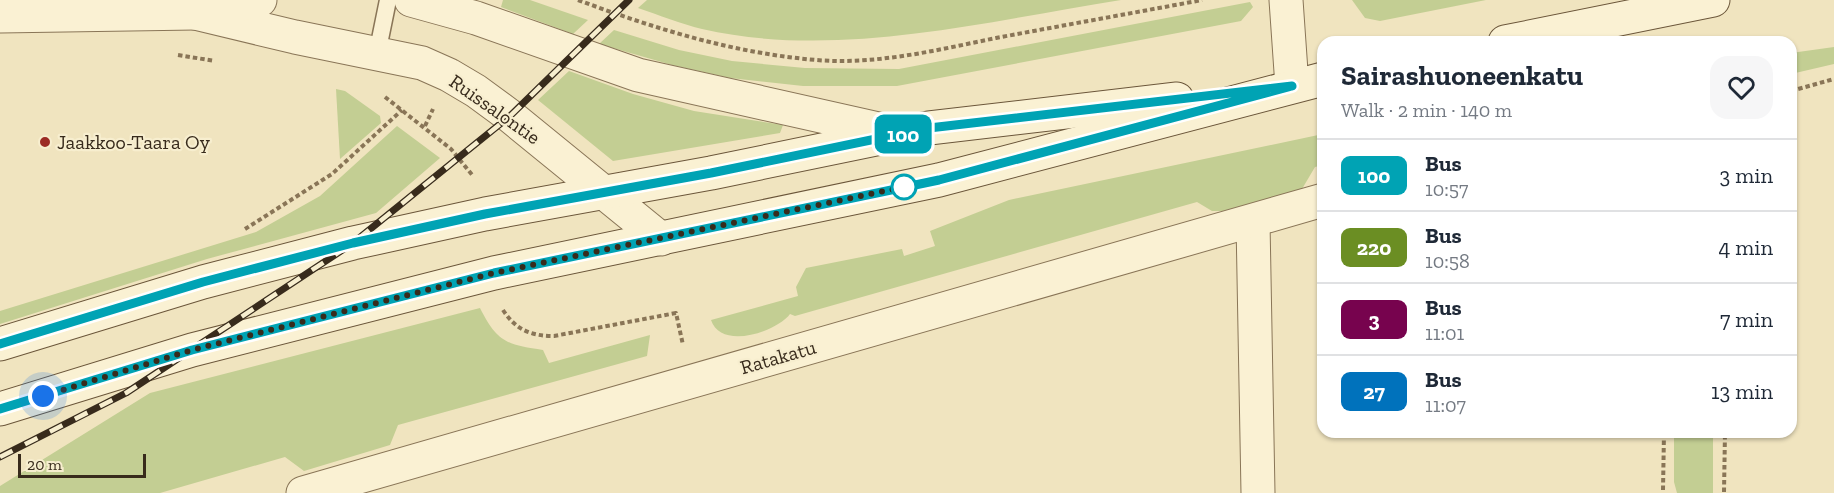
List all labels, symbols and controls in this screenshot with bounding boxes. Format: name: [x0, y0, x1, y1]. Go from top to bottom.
button: heart: [1710, 56, 1773, 119]
text: Sairashuoneenkatu: [1341, 59, 1583, 92]
street label: Ruissalontie: [445, 69, 545, 149]
text: Walk · 2 min · 140 m: [1341, 98, 1512, 122]
line badge: 100: [868, 114, 938, 154]
text: 100: [887, 122, 919, 147]
place label: Jaakkoo-Taara Oy: [57, 130, 211, 154]
marker: Jaakkoo-Taara Oy: [38, 135, 52, 149]
text: Bus: [1425, 150, 1462, 177]
text: 3 min: [1719, 162, 1773, 189]
text: 100: [1358, 163, 1390, 188]
unlabelled marker: [891, 174, 917, 200]
text: 10:57: [1425, 177, 1468, 201]
text: Bus: [1425, 222, 1462, 249]
text: 4 min: [1718, 234, 1773, 261]
text: 220: [1357, 235, 1391, 260]
text: 10:58: [1425, 249, 1470, 273]
text: Bus: [1425, 294, 1462, 321]
text: 7 min: [1720, 306, 1773, 333]
text: 3: [1368, 307, 1380, 332]
text: 11:01: [1425, 321, 1464, 345]
street label: Ratakatu: [737, 335, 819, 379]
text: Bus: [1425, 366, 1462, 393]
text: 13 min: [1711, 378, 1773, 405]
text: 27: [1363, 379, 1385, 404]
your location: [28, 381, 58, 411]
text: 11:07: [1425, 393, 1466, 417]
scale bar: [18, 451, 146, 478]
text: 20 m: [27, 455, 62, 474]

